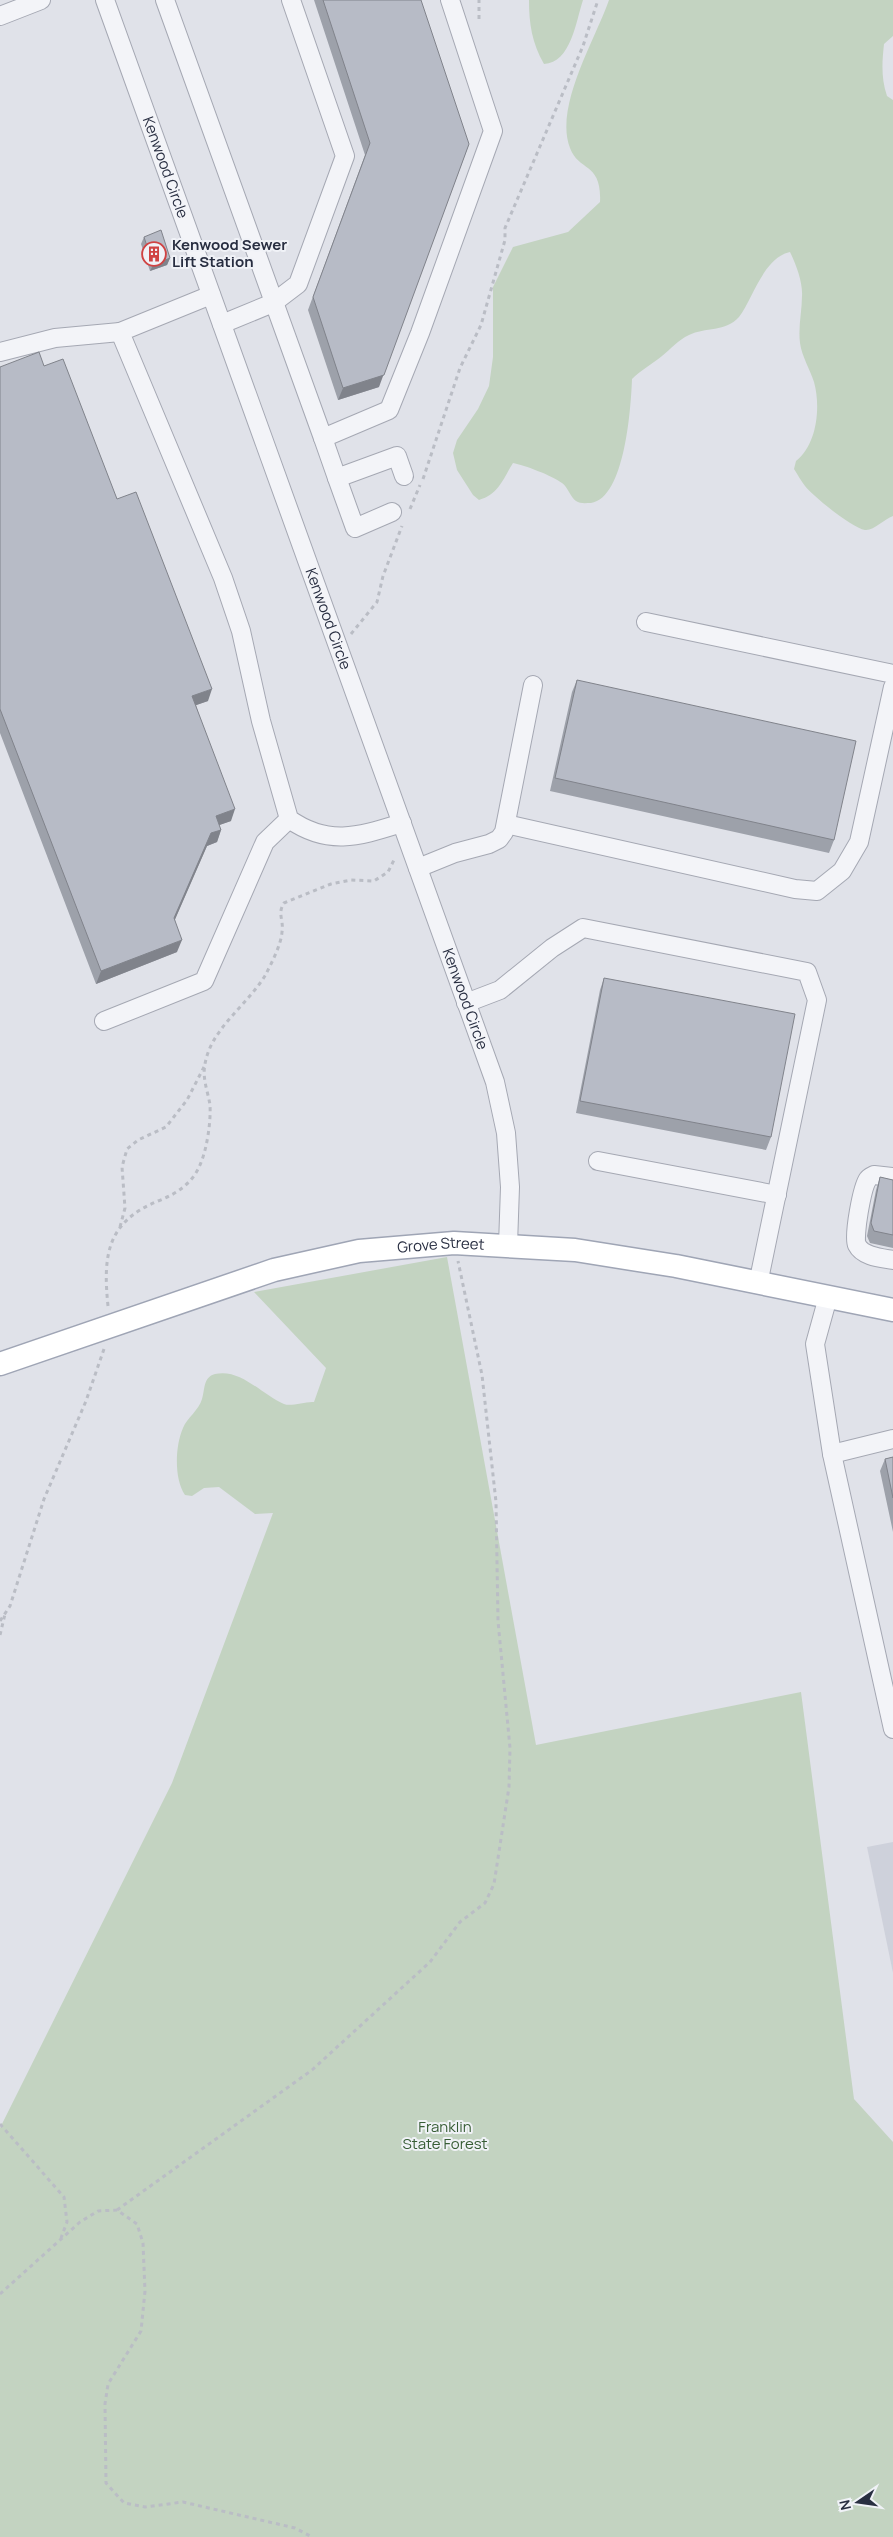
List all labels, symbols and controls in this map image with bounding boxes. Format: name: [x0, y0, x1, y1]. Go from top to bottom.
street label: Kenwood Circle: [138, 114, 194, 221]
place label: Kenwood Sewer Lift Station: [172, 234, 287, 272]
building icon: Kenwood Sewer Lift Station: [141, 241, 167, 267]
street label: Kenwood Circle: [301, 565, 357, 673]
street label: Kenwood Circle: [438, 945, 494, 1053]
street label: Grove Street: [396, 1232, 485, 1258]
park label: Franklin State Forest: [402, 2116, 488, 2154]
north arrow: [833, 2477, 883, 2527]
text: N: [834, 2498, 855, 2512]

